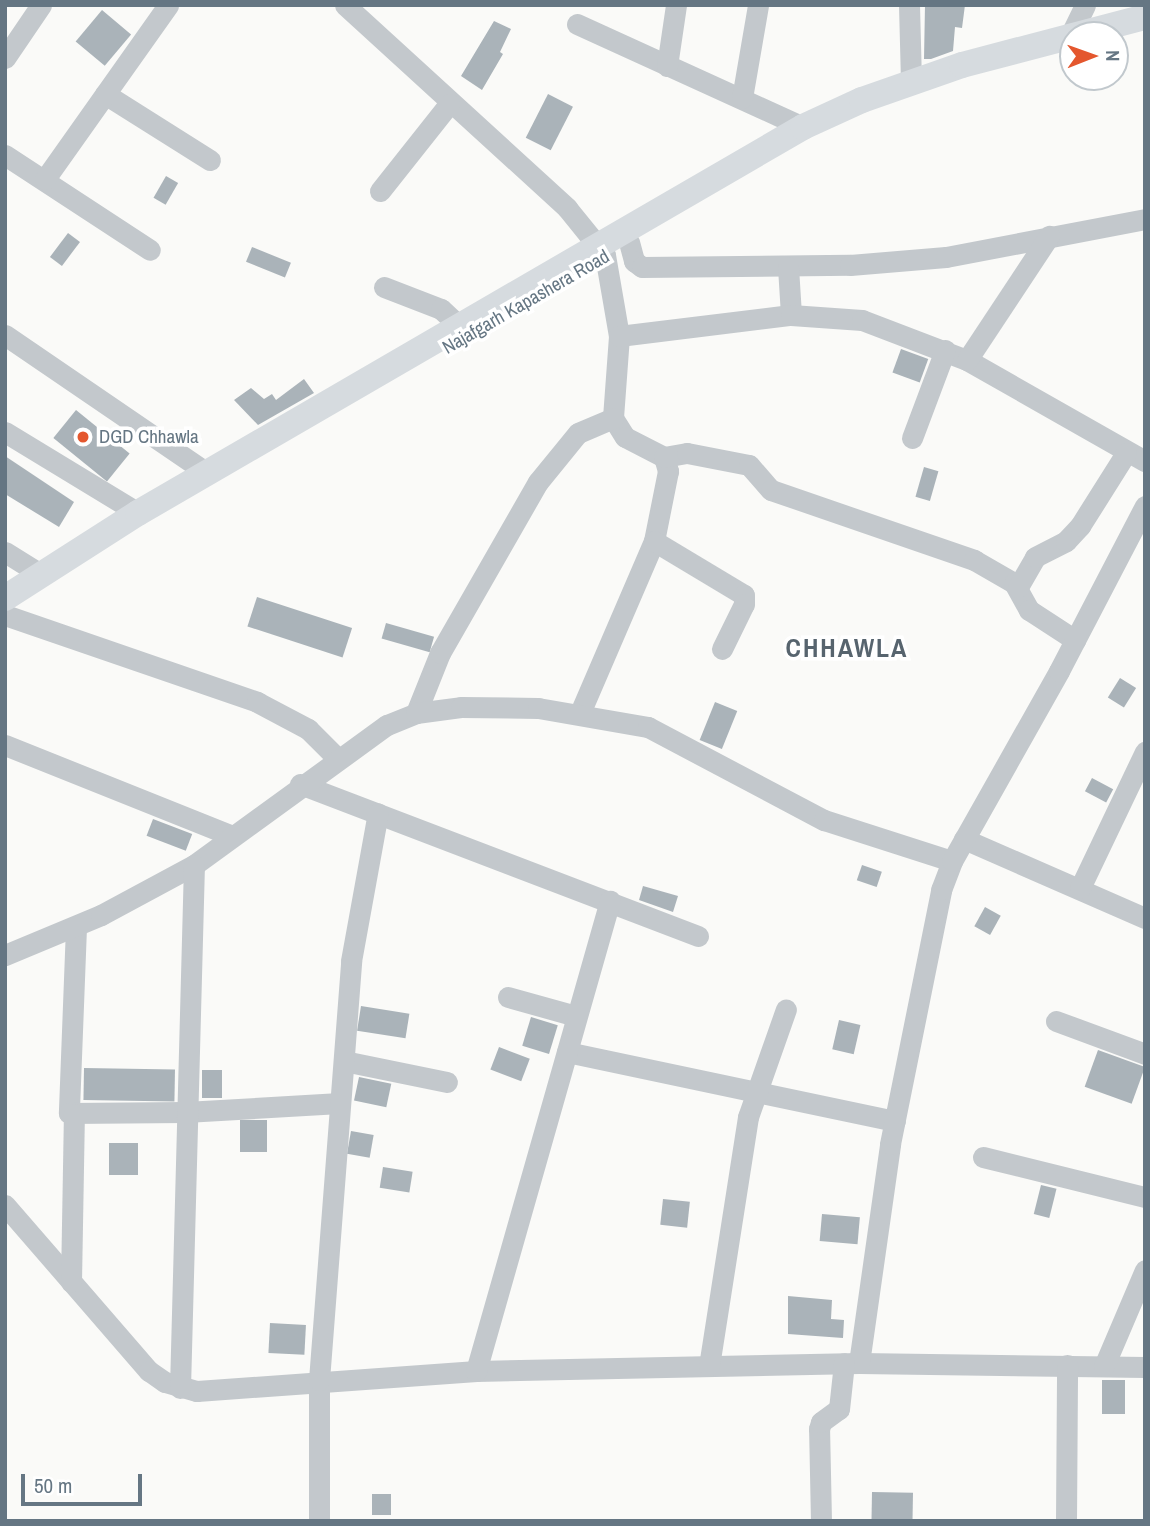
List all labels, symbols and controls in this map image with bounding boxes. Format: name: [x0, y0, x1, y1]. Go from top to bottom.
north arrow: [1059, 21, 1129, 91]
text: N: [1100, 50, 1126, 62]
street label: Najafgarh Kapashera Road: [439, 245, 613, 359]
place label: DGD Chhawla: [99, 426, 199, 448]
marker: DGD Chhawla: [73, 427, 93, 447]
district label: CHHAWLA: [786, 632, 908, 664]
scale bar: [24, 1460, 145, 1504]
text: 50 m: [34, 1471, 72, 1500]

